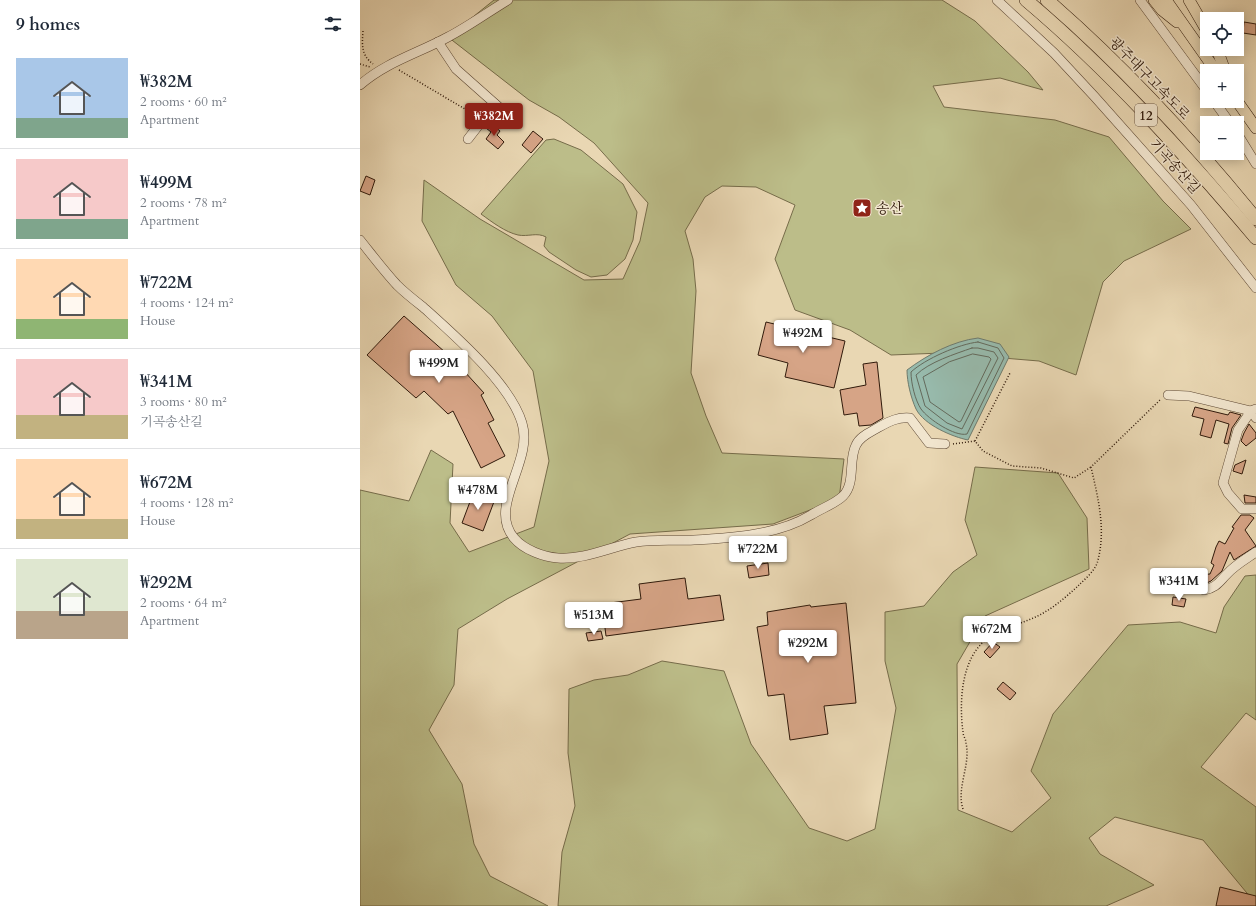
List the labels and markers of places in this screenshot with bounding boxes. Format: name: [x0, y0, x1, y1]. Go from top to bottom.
pin: ₩382M: [466, 103, 522, 137]
place icon: 송산: [851, 197, 873, 219]
place label: 송산: [876, 199, 904, 218]
pin: ₩492M: [775, 320, 831, 354]
pin: ₩499M: [411, 350, 467, 384]
pin: ₩478M: [450, 477, 506, 511]
pin: ₩722M: [730, 536, 786, 570]
pin: ₩341M: [1151, 568, 1207, 602]
pin: ₩513M: [566, 602, 622, 636]
pin: ₩672M: [964, 616, 1020, 650]
pin: ₩292M: [780, 630, 836, 664]

